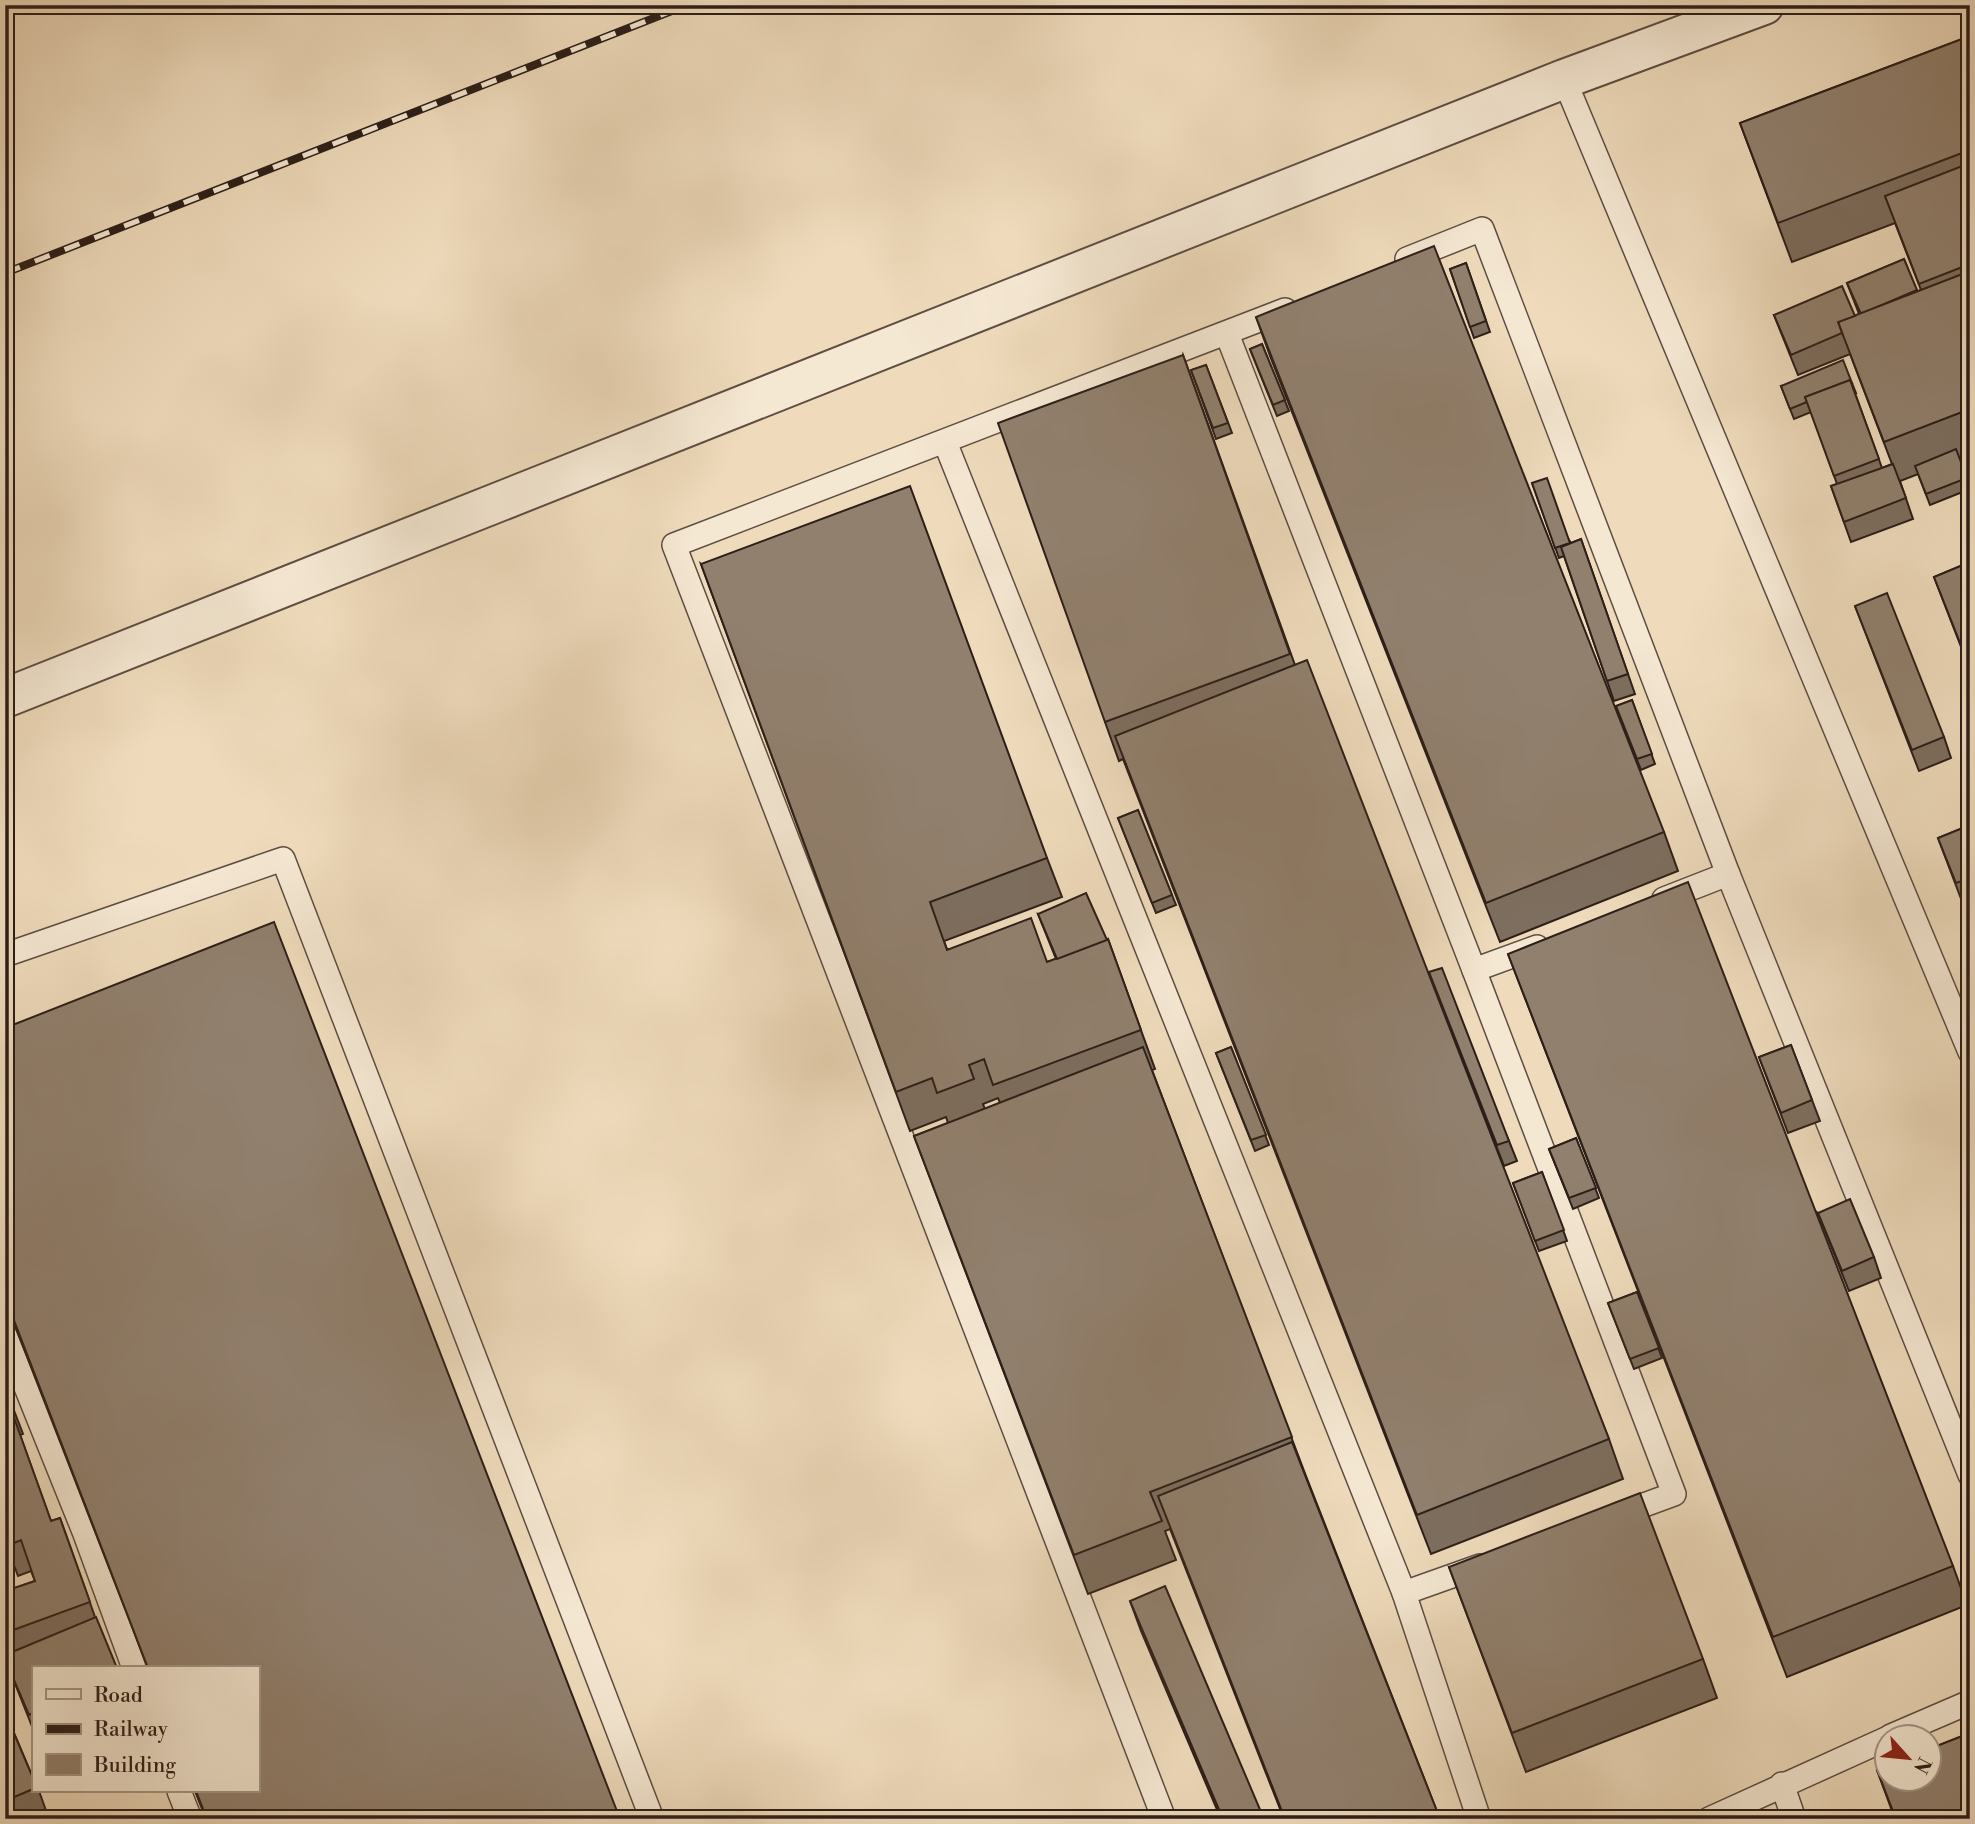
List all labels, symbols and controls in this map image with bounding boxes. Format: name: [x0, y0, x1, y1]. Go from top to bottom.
legend: [32, 1666, 259, 1792]
text: Road: [94, 1683, 143, 1709]
text: Railway: [94, 1717, 169, 1743]
north arrow: [1874, 1722, 1944, 1792]
text: Building: [93, 1753, 176, 1779]
text: N: [1908, 1753, 1936, 1777]

